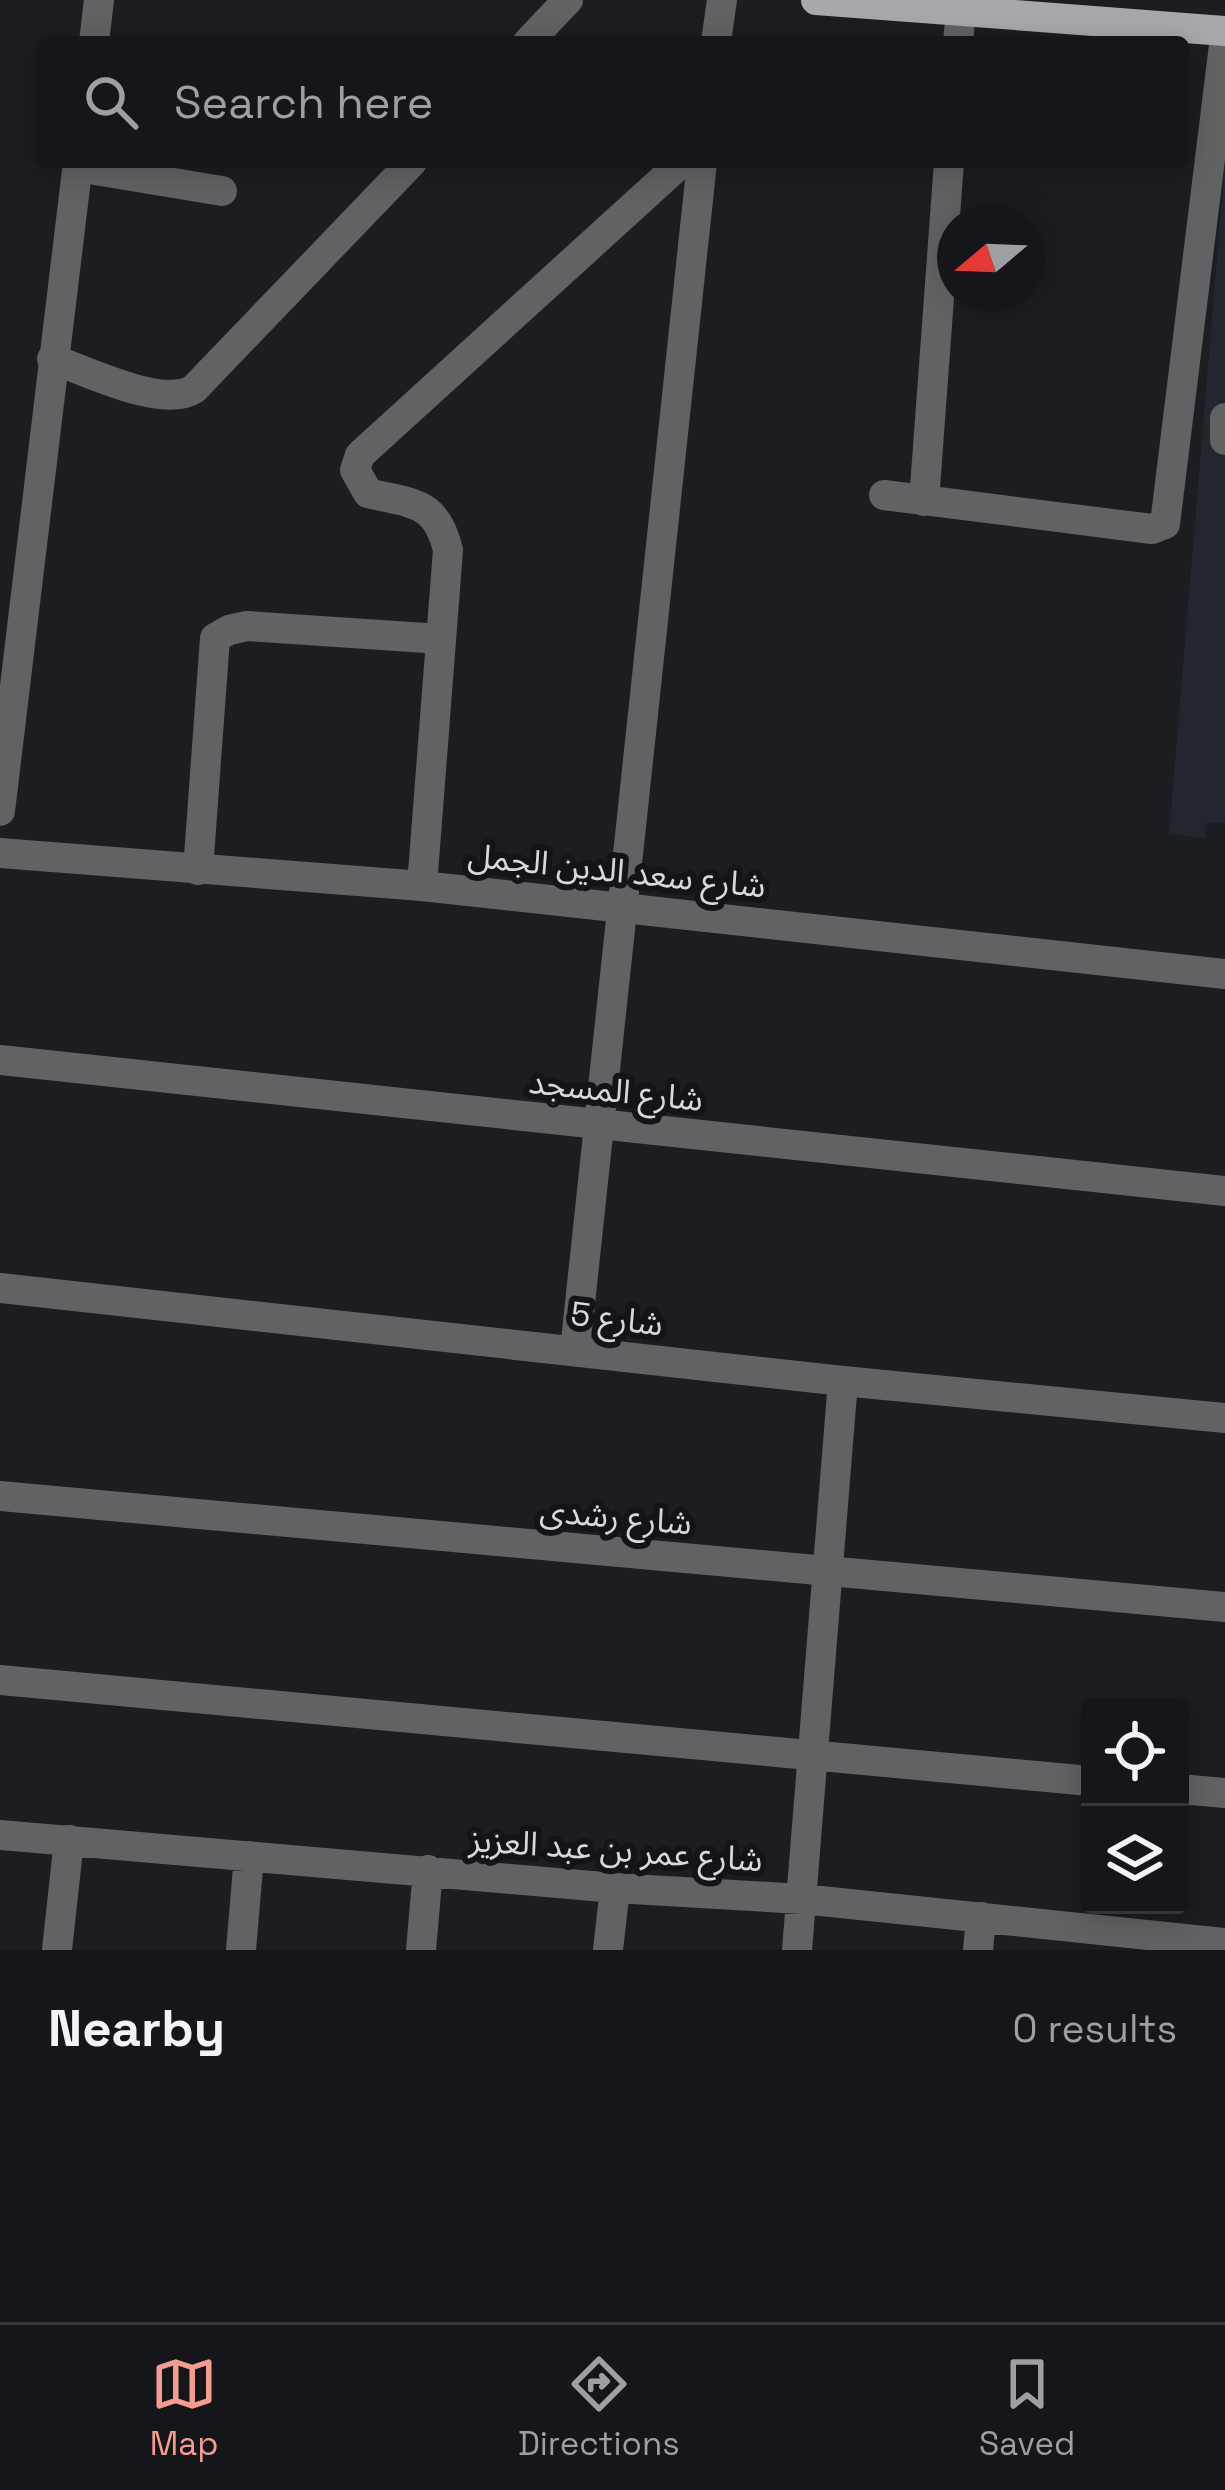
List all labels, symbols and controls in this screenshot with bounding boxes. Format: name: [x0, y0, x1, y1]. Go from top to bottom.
search box: [36, 36, 1189, 168]
icon: search: [78, 69, 144, 135]
text: Search here: [174, 74, 433, 131]
north arrow: [937, 204, 1045, 312]
street label: شارع سعد الدين الجمل: [466, 834, 768, 910]
street label: شارع المسجد: [526, 1061, 705, 1124]
street label: شارع 5: [568, 1293, 665, 1348]
street label: شارع رشدى: [538, 1489, 694, 1548]
map controls: [1081, 1698, 1189, 1914]
button: locate: [1081, 1698, 1189, 1806]
button: layers: [1081, 1806, 1189, 1914]
street label: شارع عمر بن عبد العزيز: [467, 1819, 764, 1884]
text: Nearby: [48, 1996, 225, 2061]
text: 0 results: [1012, 2004, 1177, 2053]
tab: Map: [150, 2351, 218, 2465]
tab: Directions: [518, 2351, 680, 2465]
tab: Saved: [979, 2351, 1075, 2465]

